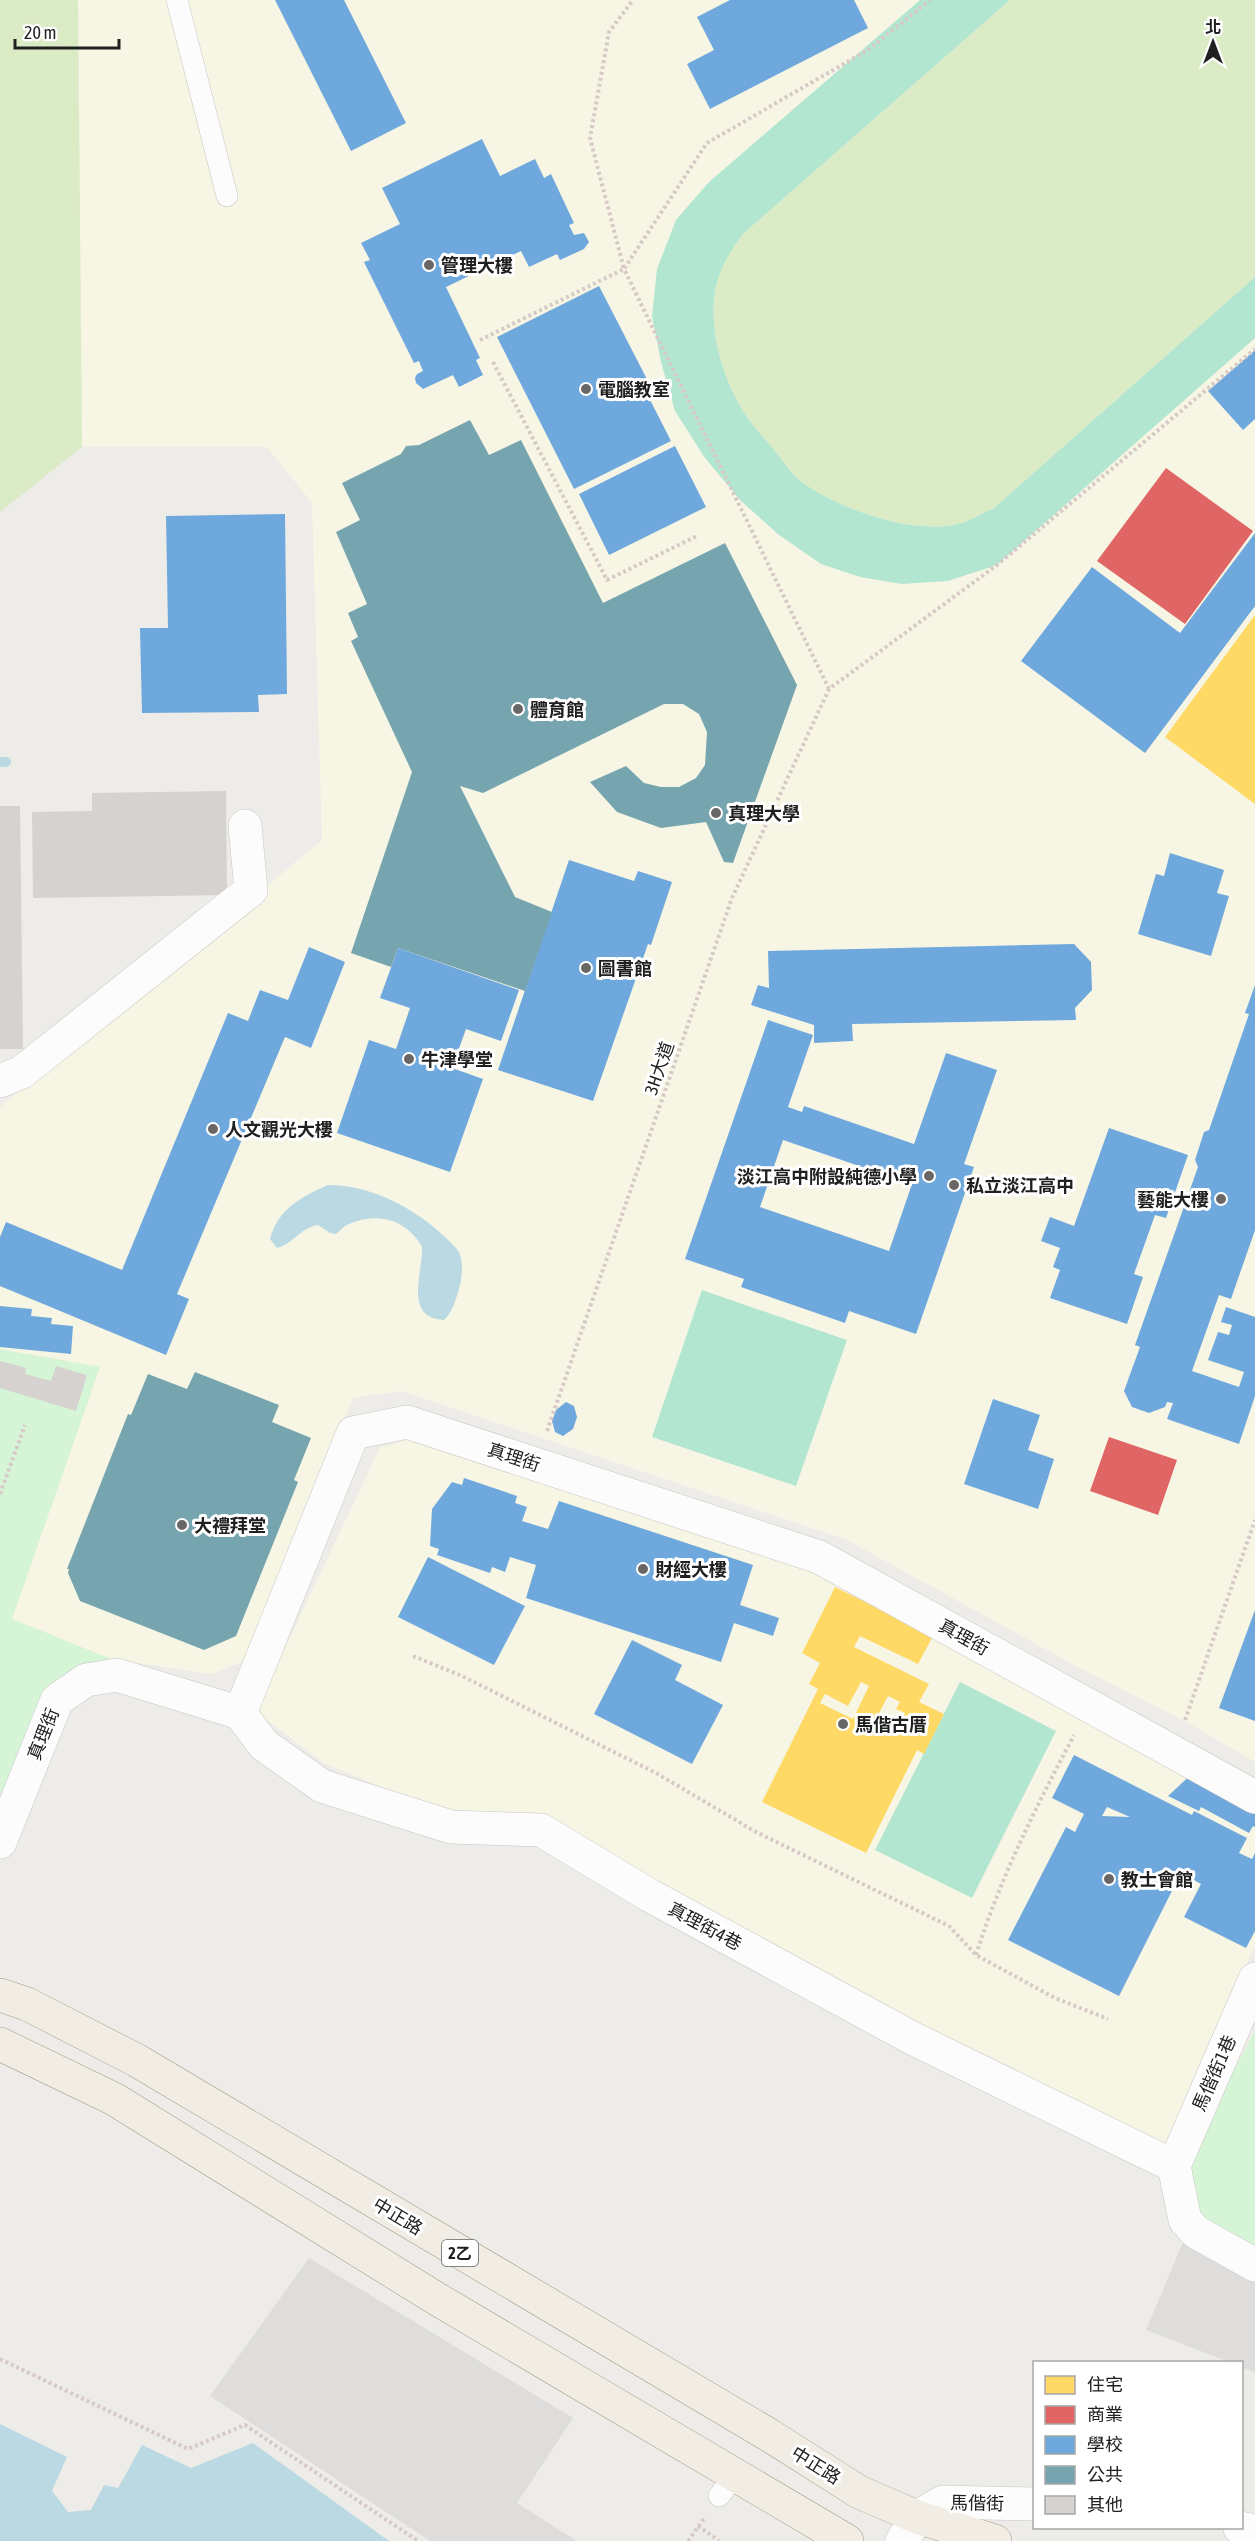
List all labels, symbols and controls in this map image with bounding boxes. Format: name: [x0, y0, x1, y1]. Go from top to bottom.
scale bar: [15, 12, 118, 50]
north arrow: [1183, 12, 1243, 72]
text: 北: [1205, 18, 1221, 36]
text: 20 m: [24, 22, 56, 43]
place label: 管理大樓: [441, 255, 513, 276]
marker: 管理大樓: [422, 258, 436, 272]
place label: 電腦教室: [598, 379, 670, 400]
marker: 電腦教室: [579, 382, 593, 396]
place label: 體育館: [530, 699, 584, 720]
marker: 體育館: [511, 702, 525, 716]
place label: 真理大學: [728, 803, 800, 824]
marker: 真理大學: [709, 806, 723, 820]
place label: 圖書館: [598, 958, 652, 979]
marker: 圖書館: [579, 961, 593, 975]
street label: 3H大道: [640, 1039, 678, 1097]
place label: 牛津學堂: [421, 1049, 493, 1070]
marker: 牛津學堂: [402, 1052, 416, 1066]
place label: 人文觀光大樓: [225, 1119, 333, 1140]
marker: 人文觀光大樓: [206, 1122, 220, 1136]
place label: 淡江高中附設純德小學: [737, 1166, 917, 1187]
marker: 淡江高中附設純德小學: [922, 1169, 936, 1183]
place label: 私立淡江高中: [966, 1175, 1074, 1196]
marker: 私立淡江高中: [947, 1178, 961, 1192]
place label: 藝能大樓: [1137, 1189, 1209, 1210]
marker: 藝能大樓: [1214, 1192, 1228, 1206]
street label: 真理街: [485, 1439, 543, 1475]
place label: 大禮拜堂: [194, 1515, 266, 1536]
marker: 大禮拜堂: [175, 1518, 189, 1532]
place label: 財經大樓: [655, 1559, 727, 1580]
marker: 財經大樓: [636, 1562, 650, 1576]
street label: 真理街: [935, 1615, 993, 1659]
street label: 真理街: [23, 1705, 63, 1763]
place label: 馬偕古厝: [855, 1714, 927, 1735]
marker: 馬偕古厝: [836, 1717, 850, 1731]
place label: 教士會館: [1121, 1869, 1193, 1890]
marker: 教士會館: [1102, 1872, 1116, 1886]
street label: 真理街4巷: [665, 1898, 745, 1954]
street label: 馬偕街1巷: [1188, 2032, 1240, 2114]
street label: 中正路: [369, 2193, 427, 2239]
road number: 2乙: [442, 2240, 478, 2266]
legend: [1033, 2361, 1243, 2529]
text: 住宅: [1087, 2374, 1123, 2395]
text: 商業: [1087, 2404, 1123, 2425]
text: 學校: [1087, 2434, 1123, 2455]
street label: 中正路: [788, 2442, 844, 2488]
text: 公共: [1087, 2464, 1123, 2485]
street label: 馬偕街: [950, 2492, 1004, 2514]
text: 其他: [1087, 2494, 1123, 2515]

